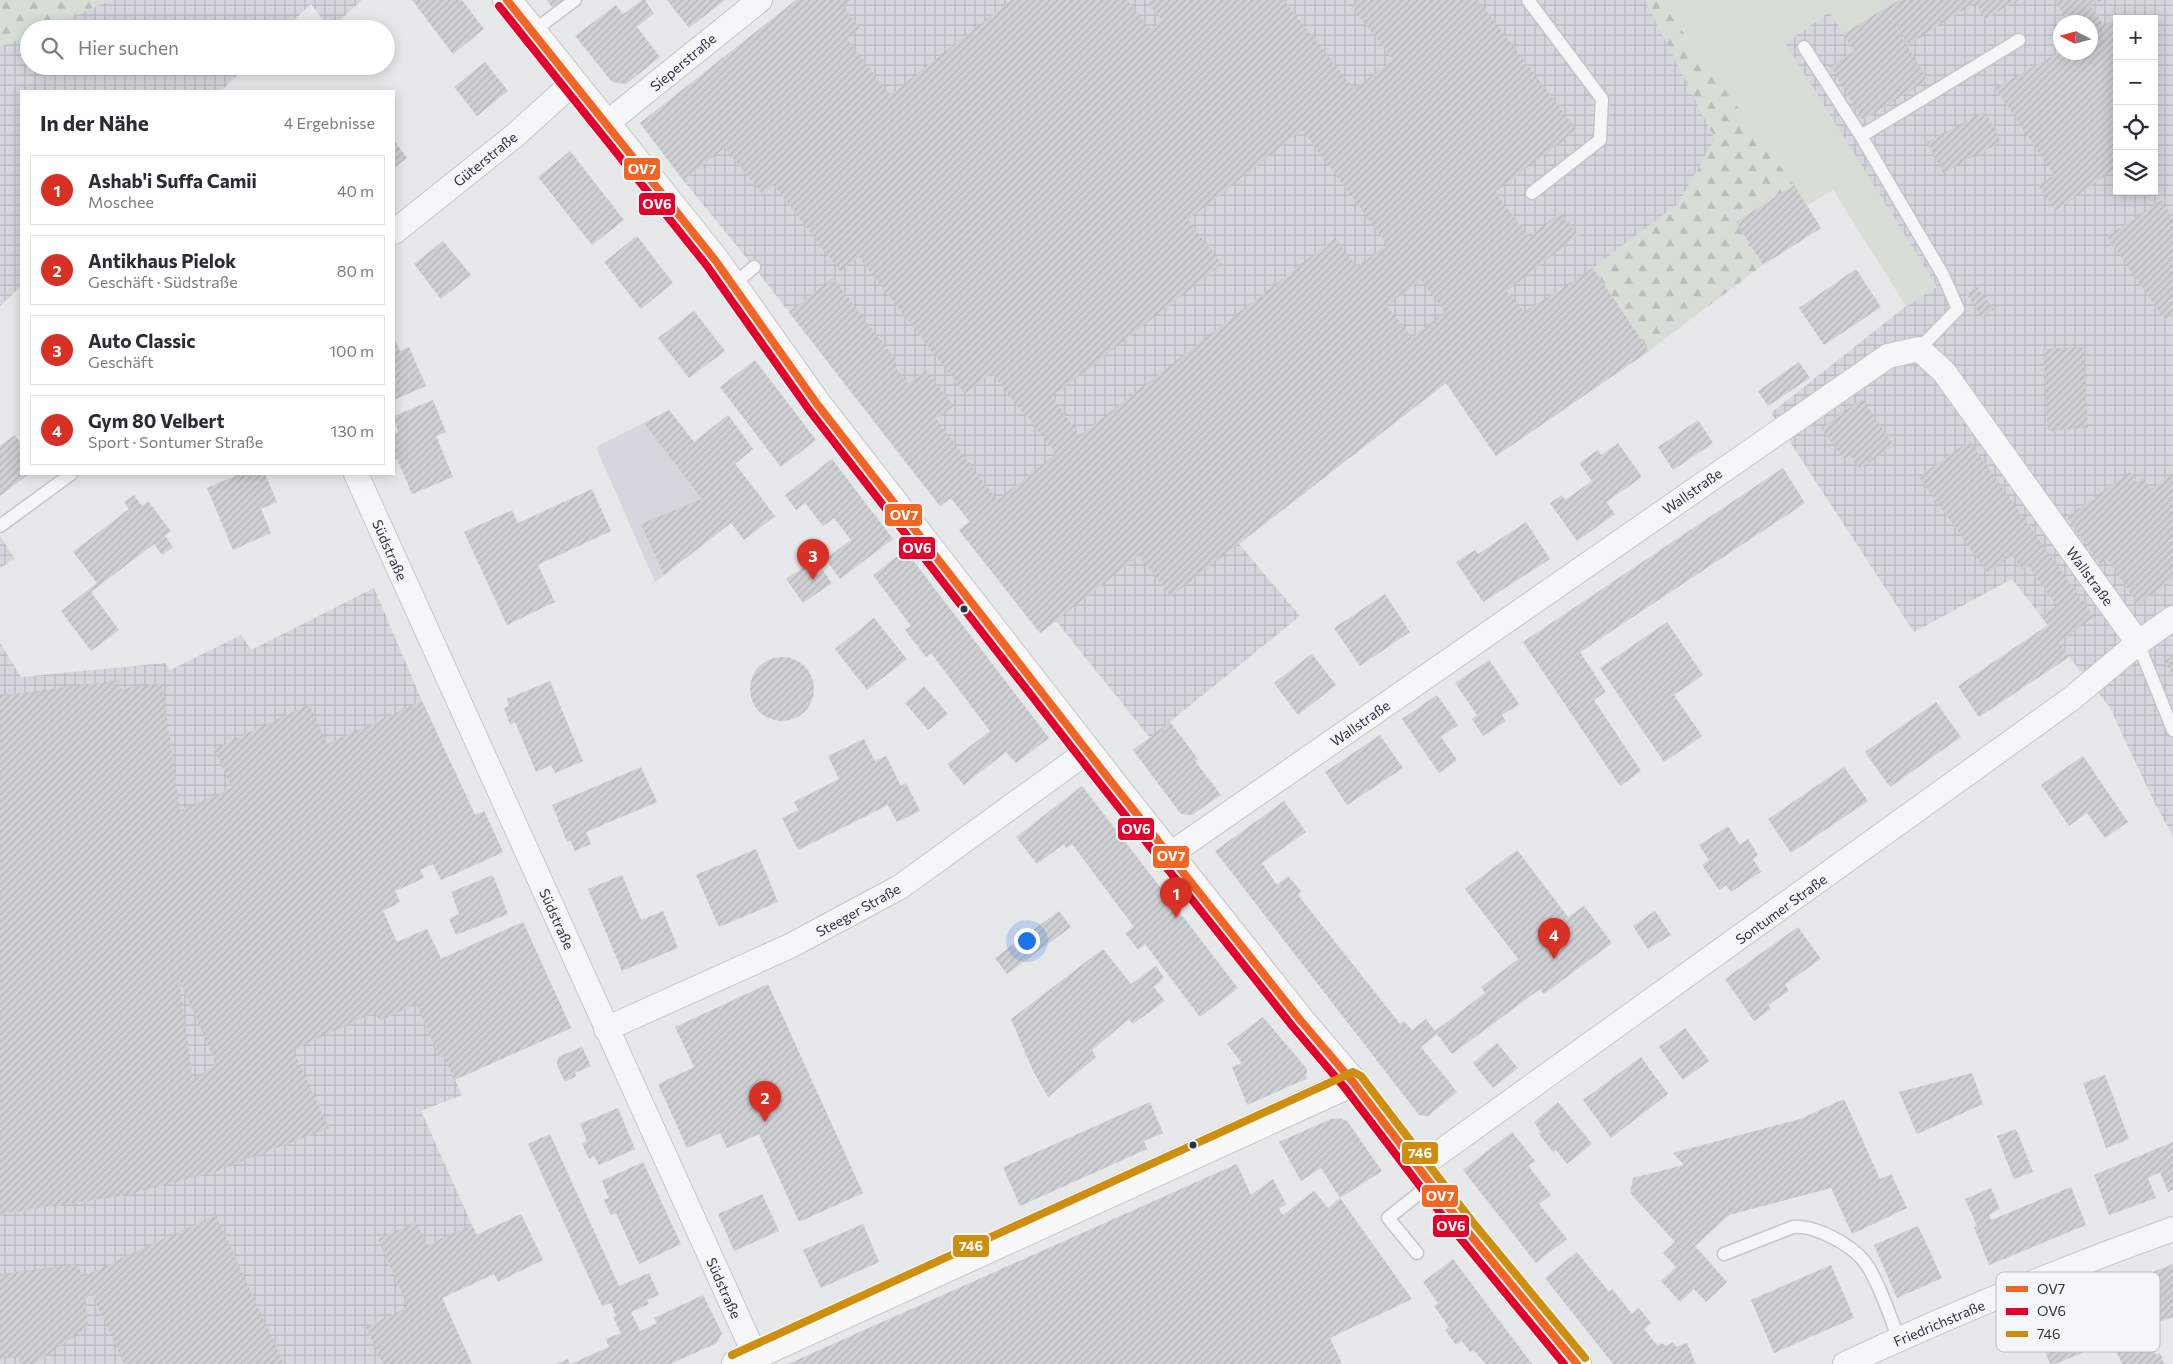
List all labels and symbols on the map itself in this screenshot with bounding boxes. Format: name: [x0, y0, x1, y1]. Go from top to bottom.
north arrow: [2053, 15, 2098, 60]
street label: Sieperstraße: [647, 29, 719, 95]
street label: Güterstraße: [450, 128, 520, 190]
line badge: OV7: [623, 157, 661, 181]
text: OV7: [628, 160, 657, 177]
line badge: OV6: [638, 192, 676, 216]
text: OV6: [642, 195, 672, 212]
street label: Wallstraße: [1659, 464, 1725, 518]
line badge: OV7: [884, 503, 923, 527]
text: OV7: [890, 506, 919, 523]
street label: Südstraße: [369, 517, 411, 583]
line badge: OV6: [898, 536, 936, 560]
pin: 3: [797, 539, 829, 580]
text: OV6: [902, 539, 932, 556]
street label: Wallstraße: [2063, 543, 2117, 609]
unlabelled marker: [959, 604, 969, 614]
street label: Wallstraße: [1327, 696, 1393, 750]
line badge: OV6: [1117, 817, 1155, 841]
text: OV6: [1121, 820, 1151, 837]
line badge: OV7: [1152, 845, 1190, 869]
text: OV7: [1157, 847, 1186, 864]
street label: Sontumer Straße: [1732, 870, 1830, 948]
pin: 1: [1160, 877, 1192, 918]
street label: Steeger Straße: [813, 880, 903, 940]
street label: Südstraße: [536, 886, 578, 952]
pin: 4: [1538, 918, 1570, 959]
your location: [1014, 928, 1040, 954]
pin: 2: [749, 1081, 781, 1122]
unlabelled marker: [1188, 1140, 1198, 1150]
line badge: 746: [1401, 1141, 1439, 1165]
text: 746: [1408, 1144, 1432, 1161]
line badge: OV7: [1421, 1184, 1459, 1208]
text: OV7: [1426, 1187, 1455, 1204]
line badge: OV6: [1432, 1214, 1470, 1238]
text: OV6: [1436, 1217, 1466, 1234]
line badge: 746: [952, 1234, 990, 1258]
text: 746: [959, 1237, 983, 1254]
street label: Südstraße: [703, 1255, 745, 1321]
legend: [1996, 1272, 2160, 1352]
text: OV7: [2037, 1280, 2065, 1297]
street label: Friedrichstraße: [1891, 1296, 1987, 1350]
text: OV6: [2037, 1302, 2066, 1319]
text: 746: [2037, 1325, 2060, 1342]

